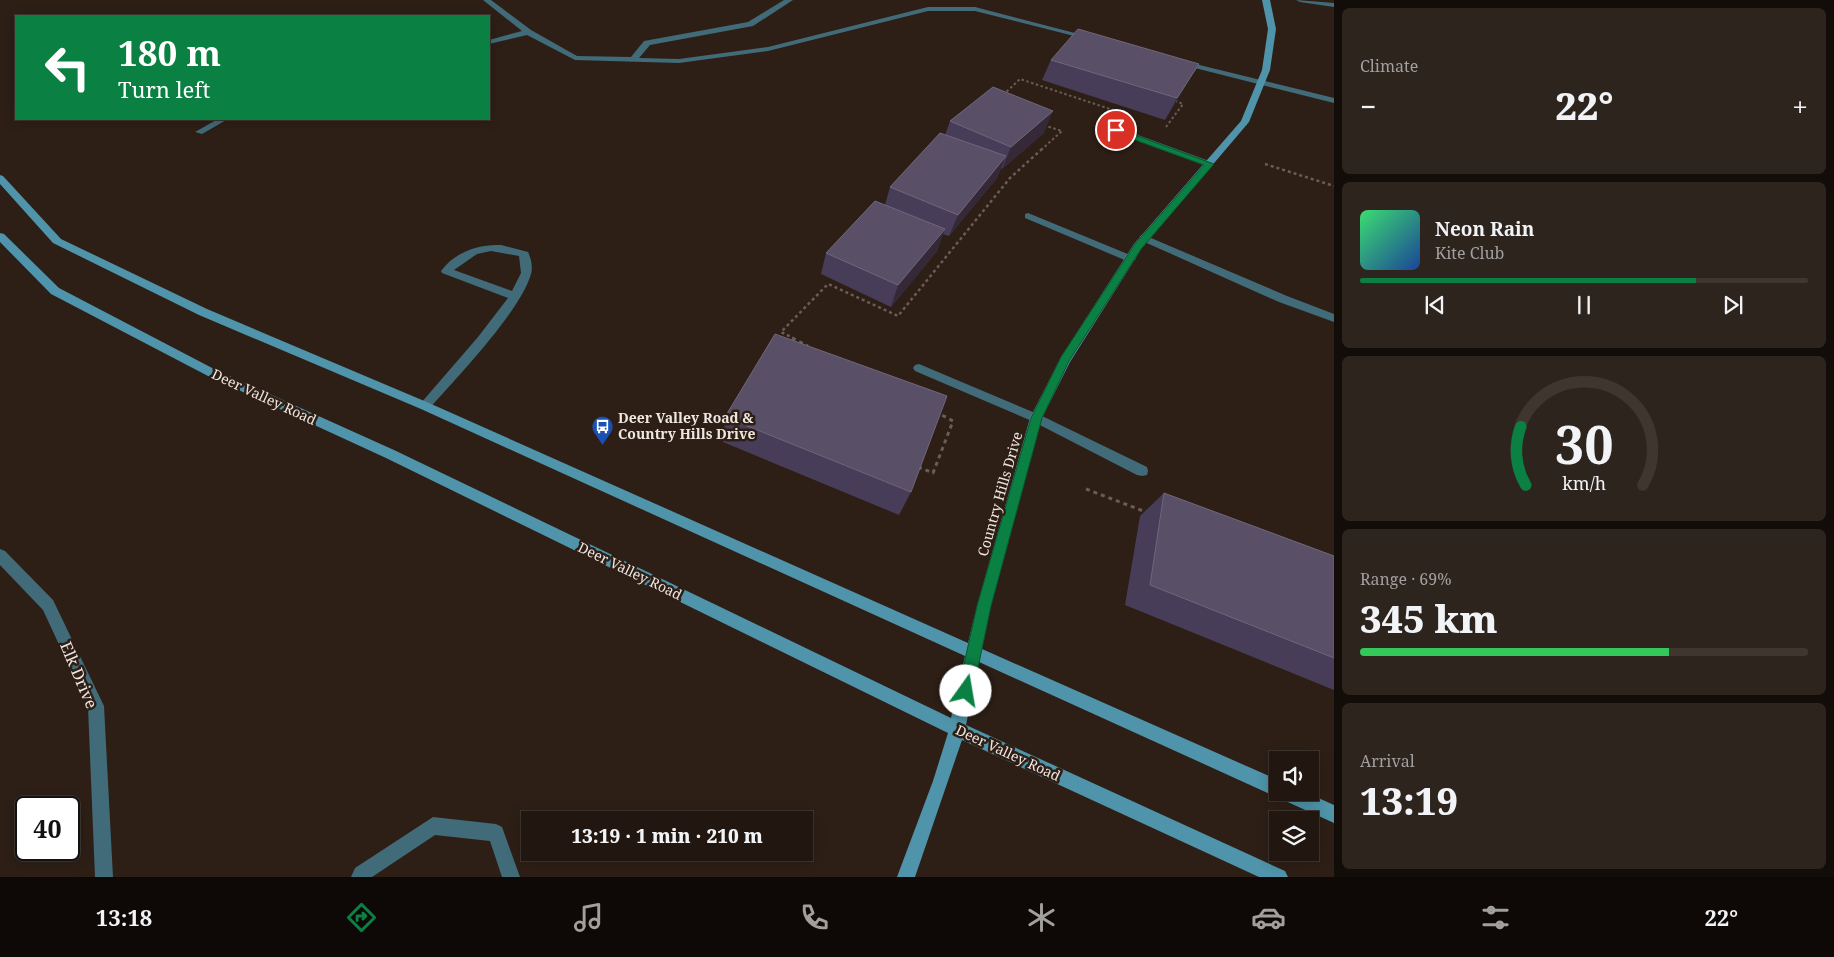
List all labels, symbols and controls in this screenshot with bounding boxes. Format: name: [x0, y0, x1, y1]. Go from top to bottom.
text: 180 m: [118, 29, 221, 76]
icon: left: [35, 35, 100, 100]
text: Climate: [1360, 55, 1418, 77]
text: Turn left: [118, 74, 210, 104]
text: 22°: [1555, 79, 1613, 131]
text: −: [1360, 87, 1376, 125]
text: +: [1792, 87, 1808, 125]
pin: [1095, 109, 1137, 151]
icon: arrive: [1102, 116, 1130, 144]
text: Neon Rain: [1435, 216, 1534, 242]
text: Kite Club: [1435, 242, 1504, 264]
icon: previous: [1421, 291, 1449, 319]
icon: pause: [1570, 291, 1598, 319]
icon: next: [1719, 291, 1747, 319]
street label: Deer Valley Road: [209, 364, 320, 429]
place label: Deer Valley Road & Country Hills Drive: [618, 408, 755, 443]
text: 30: [1555, 408, 1613, 479]
bus stop icon: Deer Valley Road & Country Hills Drive: [590, 414, 614, 445]
street label: Country Hills Drive: [973, 429, 1026, 558]
text: km/h: [1562, 471, 1606, 495]
street label: Deer Valley Road: [575, 537, 686, 604]
text: Range · 69%: [1360, 568, 1452, 590]
text: 345 km: [1360, 592, 1498, 644]
street label: Elk Drive: [55, 638, 103, 712]
position arrow: [939, 664, 991, 716]
street label: Deer Valley Road: [953, 720, 1064, 785]
text: Arrival: [1360, 750, 1415, 772]
map controls: [1269, 751, 1319, 861]
button: sound: [1269, 751, 1319, 801]
text: 13:19: [1360, 774, 1458, 826]
speed limit sign: 40: [15, 796, 80, 861]
button: layers: [1269, 811, 1319, 861]
text: 13:19 · 1 min · 210 m: [571, 823, 763, 849]
icon: directions: [344, 900, 379, 935]
icon: music: [571, 900, 606, 935]
icon: phone: [797, 900, 832, 935]
icon: climate: [1024, 900, 1059, 935]
icon: car: [1251, 900, 1286, 935]
icon: filters: [1478, 900, 1513, 935]
text: 13:18: [96, 902, 152, 932]
text: 22°: [1704, 902, 1738, 932]

